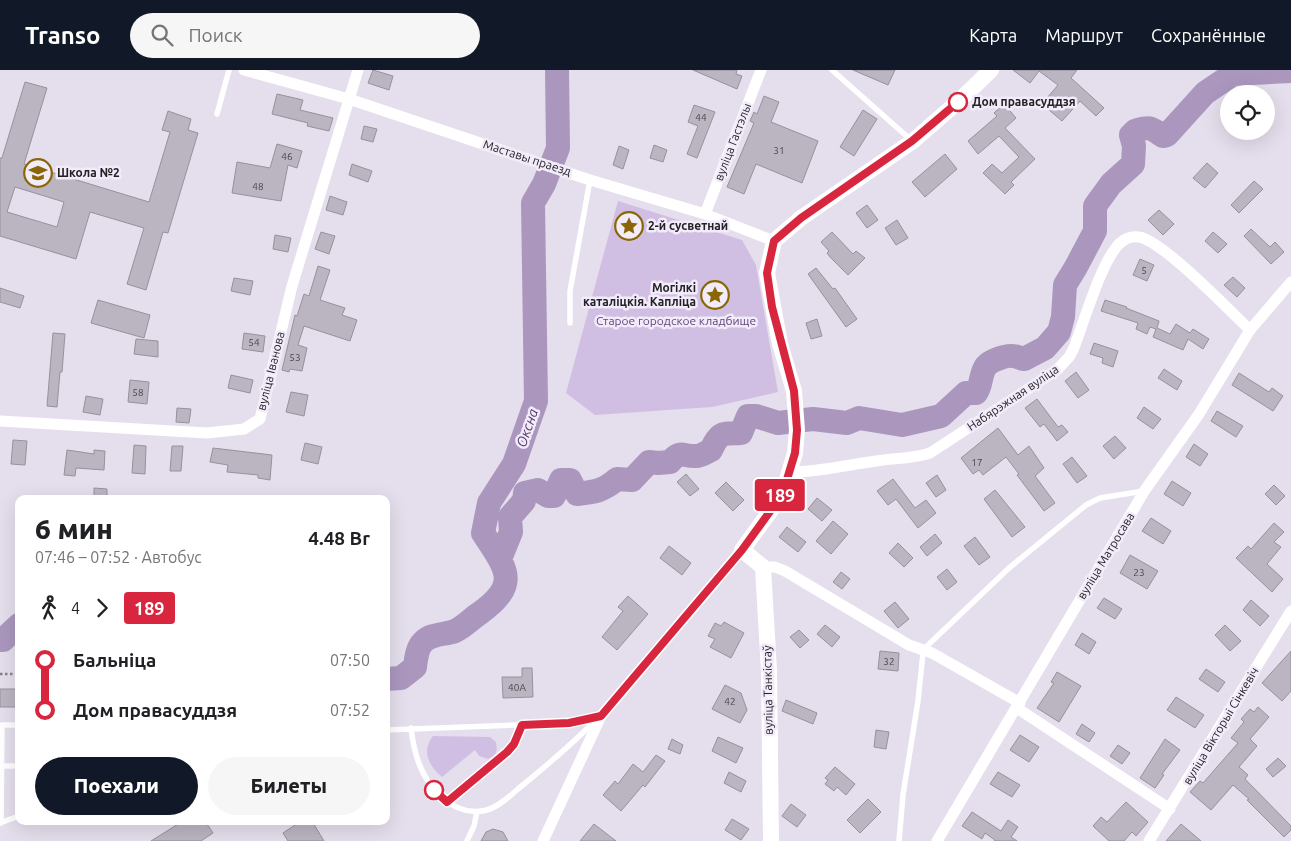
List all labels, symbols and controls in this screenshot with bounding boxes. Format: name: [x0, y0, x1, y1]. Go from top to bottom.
search box: [130, 13, 480, 58]
icon: search: [148, 21, 176, 49]
text: Transo: [25, 22, 100, 49]
text: Поиск: [188, 24, 243, 46]
text: Карта: [969, 25, 1017, 45]
text: Маршрут: [1045, 25, 1123, 45]
text: Сохранённые: [1151, 25, 1266, 45]
map controls: [1220, 85, 1275, 140]
button: locate: [1220, 85, 1275, 140]
marker: Дом правасуддзя: [948, 92, 968, 112]
place label: Дом правасуддзя: [972, 95, 1076, 108]
street label: вуліца Гастэлы: [712, 101, 753, 182]
house number: 44: [695, 112, 707, 123]
street label: Маставы праезд: [482, 137, 573, 178]
house number: 31: [773, 145, 785, 156]
house number: 46: [281, 151, 293, 162]
school or university icon: Школа №2: [23, 158, 53, 188]
place label: Школа №2: [57, 166, 120, 179]
house number: 48: [252, 181, 264, 192]
place icon: 2-й сусветнай: [614, 211, 644, 241]
place label: 2-й сусветнай: [648, 219, 728, 232]
house number: 5: [1141, 265, 1147, 276]
place icon: Могілкі каталіцкія. Капліца: [700, 280, 730, 310]
place label: Могілкі каталіцкія. Капліца: [583, 281, 696, 308]
park label: Старое городское кладбище: [596, 314, 756, 327]
street label: вуліца Іванова: [254, 330, 287, 412]
house number: 54: [248, 337, 260, 348]
house number: 53: [289, 352, 301, 363]
street label: Набярэжная вуліца: [965, 362, 1061, 433]
house number: 58: [132, 387, 144, 398]
water label: Оксна: [513, 406, 541, 449]
house number: 17: [971, 457, 983, 468]
line badge: 189: [751, 479, 809, 511]
text: 189: [765, 485, 795, 505]
street label: вуліца Матросава: [1075, 510, 1137, 601]
text: 6 мин: [35, 513, 113, 544]
text: 4.48 Br: [308, 527, 370, 549]
text: 07:46 – 07:52 · Автобус: [35, 548, 202, 566]
house number: 23: [1133, 567, 1145, 578]
icon: walk: [35, 594, 63, 622]
icon: forward: [88, 594, 116, 622]
text: 189: [134, 598, 165, 618]
text: 4: [71, 599, 80, 617]
street label: вуліца Танкістаў: [760, 645, 775, 735]
text: Бальніца: [73, 649, 156, 671]
text: 07:50: [330, 651, 370, 669]
house number: 32: [883, 656, 895, 667]
street label: вуліца Вікторыі Сінкевіч: [1180, 665, 1261, 787]
house number: 40А: [508, 682, 526, 693]
house number: 42: [724, 696, 736, 707]
text: Дом правасуддзя: [73, 699, 237, 721]
text: 07:52: [330, 701, 370, 719]
button: Поехали: [35, 757, 198, 815]
button: Билеты: [208, 757, 370, 815]
unlabelled marker: [424, 780, 444, 800]

